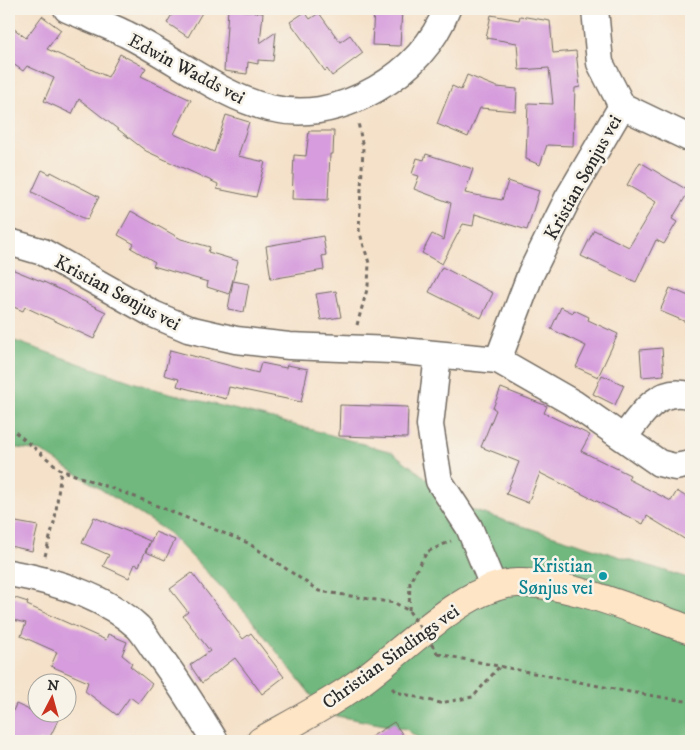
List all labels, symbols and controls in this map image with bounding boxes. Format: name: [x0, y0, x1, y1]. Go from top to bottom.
street label: Edwin Wadds vei: [124, 29, 249, 110]
street label: Kristian Sønjus vei: [540, 111, 627, 244]
street label: Kristian Sønjus vei: [50, 251, 184, 336]
place label: Kristian Sønjus vei: [519, 555, 593, 600]
marker: Kristian Sønjus vei: [597, 570, 609, 582]
street label: Christian Sindings vei: [318, 600, 464, 715]
north arrow: [28, 672, 78, 722]
text: N: [47, 677, 60, 696]

